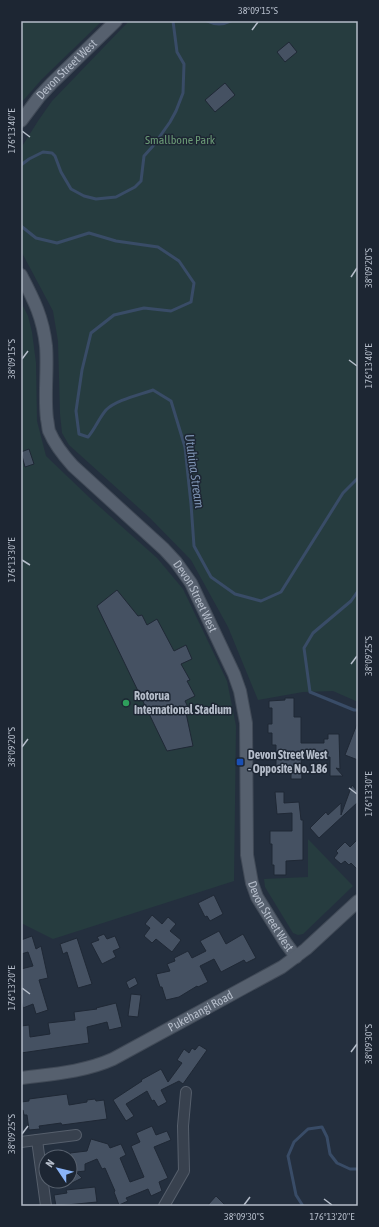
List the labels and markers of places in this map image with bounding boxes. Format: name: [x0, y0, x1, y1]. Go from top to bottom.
place label: Rotorua International Stadium: [134, 689, 232, 717]
marker: Rotorua International Stadium: [121, 698, 131, 708]
place label: Devon Street West - Opposite No. 186: [248, 748, 328, 776]
marker: Devon Street West - Opposite No. 186: [235, 757, 245, 767]

